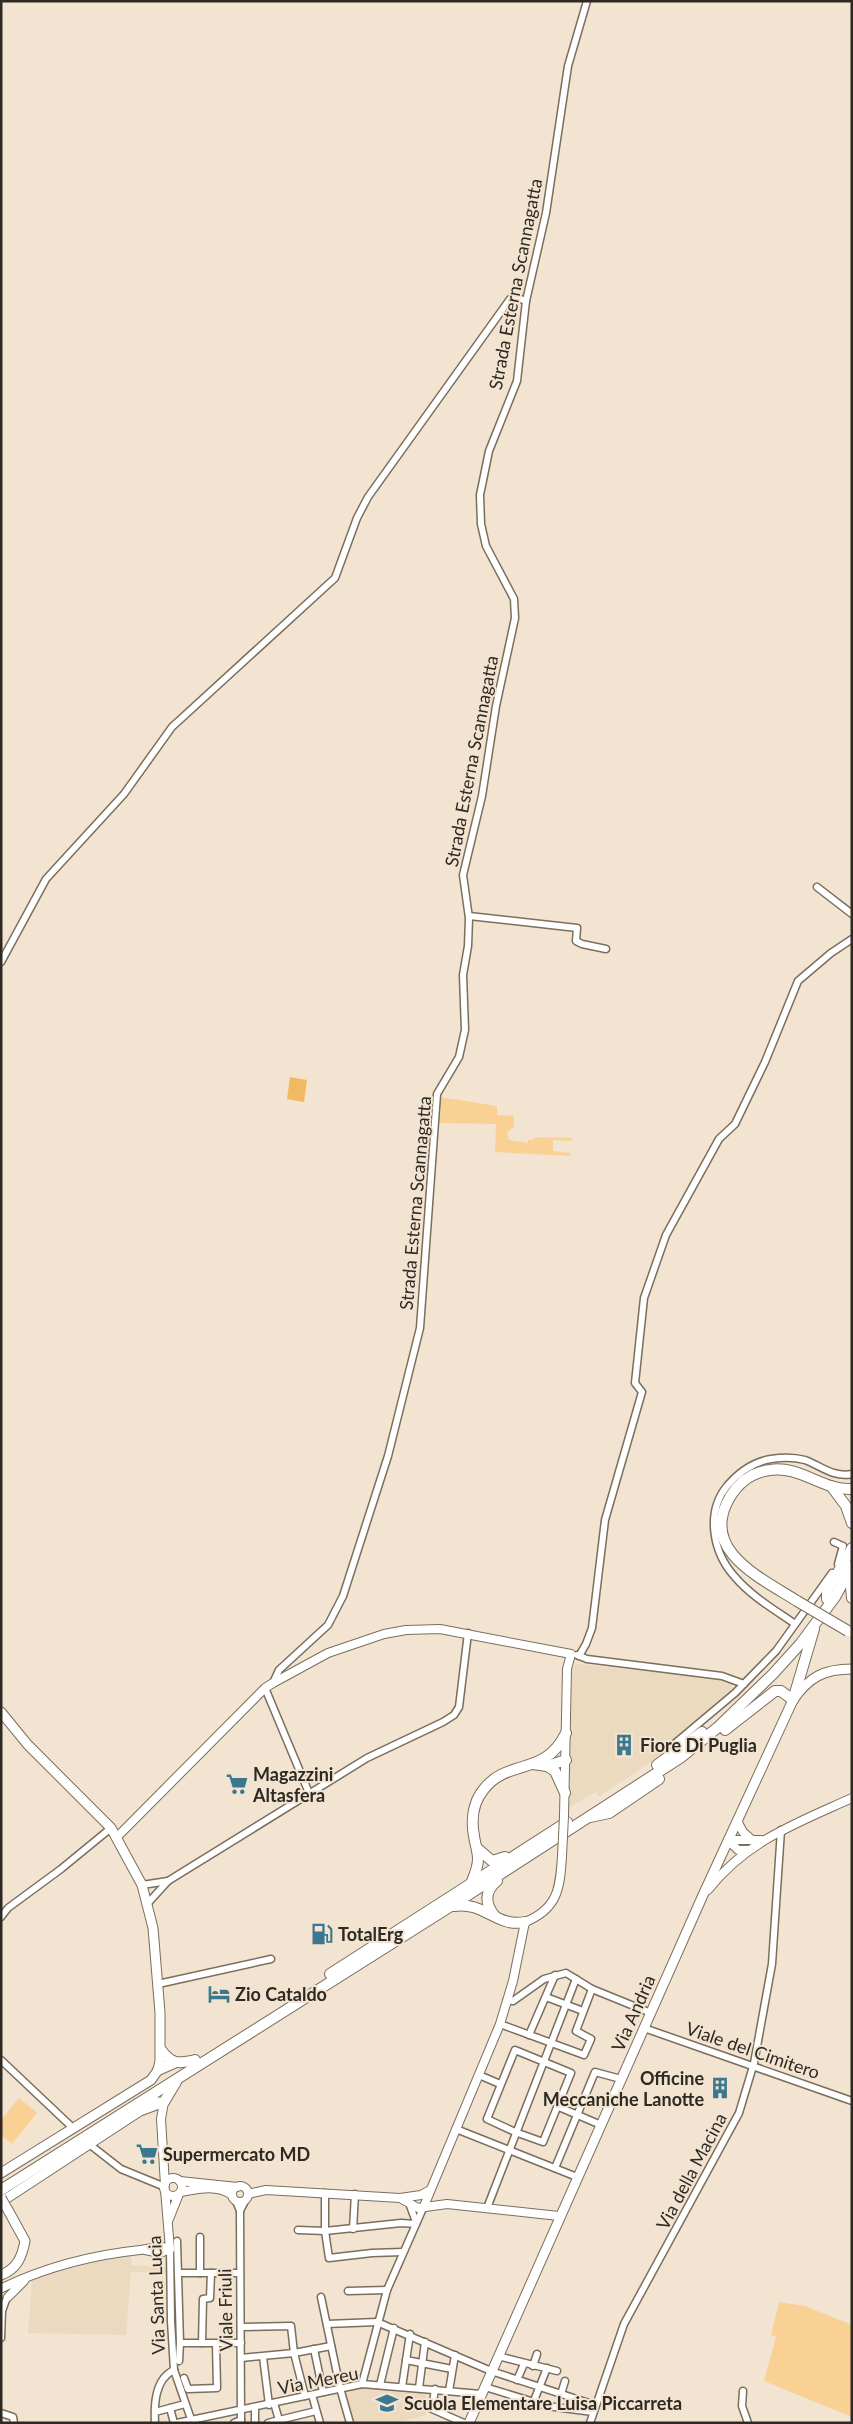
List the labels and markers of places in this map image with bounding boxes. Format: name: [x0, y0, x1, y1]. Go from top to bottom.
building icon: Fiore Di Puglia: [611, 1732, 637, 1758]
place label: Fiore Di Puglia: [640, 1734, 757, 1756]
place label: Magazzini Altasfera: [252, 1763, 333, 1806]
supermarket icon: Magazzini Altasfera: [224, 1771, 250, 1797]
fuel station icon: TotalErg: [309, 1921, 335, 1947]
place label: TotalErg: [338, 1923, 404, 1945]
hotel icon: Zio Cataldo: [206, 1981, 232, 2007]
place label: Zio Cataldo: [235, 1983, 327, 2005]
place label: Officine Meccaniche Lanotte: [543, 2067, 704, 2110]
building icon: Officine Meccaniche Lanotte: [707, 2075, 733, 2101]
supermarket icon: Supermercato MD: [134, 2141, 160, 2167]
place label: Supermercato MD: [163, 2143, 310, 2165]
school or university icon: Scuola Elementare Luisa Piccarreta: [374, 2390, 400, 2416]
place label: Scuola Elementare Luisa Piccarreta: [404, 2392, 682, 2414]

